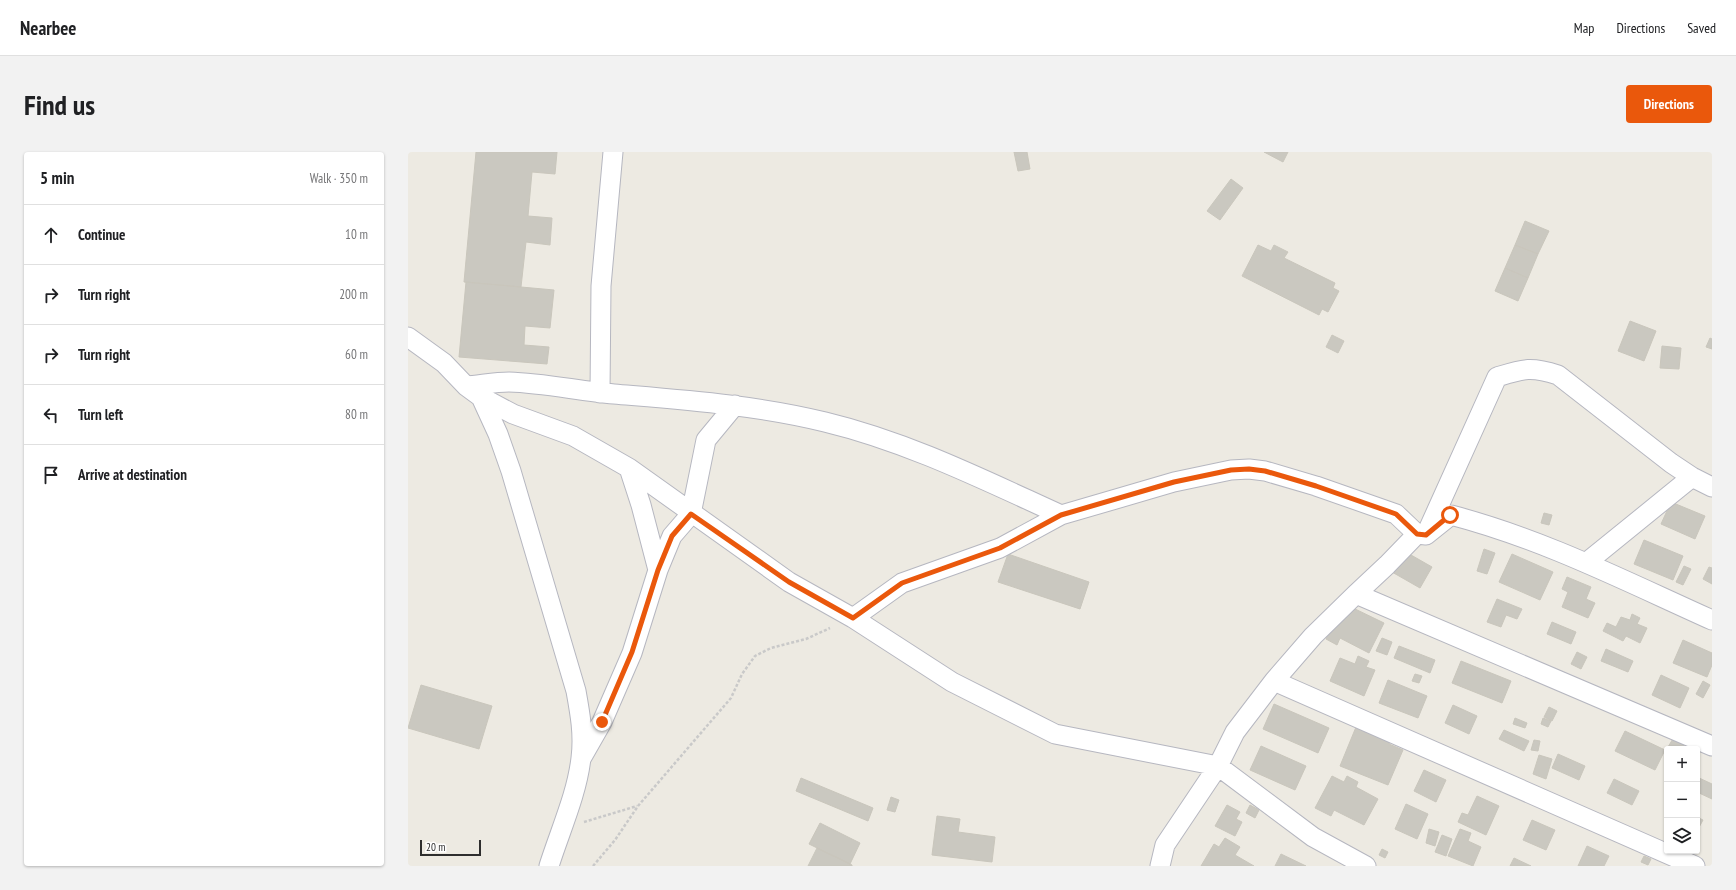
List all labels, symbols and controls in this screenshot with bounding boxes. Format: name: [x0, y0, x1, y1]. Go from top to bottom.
text: Nearbee: [20, 16, 77, 40]
text: Map: [1574, 19, 1594, 37]
text: Directions: [1616, 19, 1665, 37]
text: Saved: [1687, 19, 1716, 37]
button: Directions: [1626, 85, 1712, 123]
text: Find us: [24, 86, 95, 123]
text: 5 min: [40, 167, 74, 189]
text: Walk · 350 m: [310, 170, 368, 187]
icon: ahead: [40, 224, 62, 246]
text: Continue: [78, 225, 125, 244]
text: 10 m: [345, 226, 368, 243]
icon: right: [40, 284, 62, 306]
text: Turn right: [78, 285, 130, 304]
text: 200 m: [339, 286, 368, 303]
icon: right: [40, 344, 62, 366]
text: Turn right: [78, 345, 130, 364]
text: 60 m: [345, 346, 368, 363]
icon: left: [40, 404, 62, 426]
text: Turn left: [78, 405, 123, 424]
text: 80 m: [345, 406, 368, 423]
icon: arrive: [40, 464, 62, 486]
text: Arrive at destination: [78, 465, 187, 484]
route start: [1441, 506, 1459, 524]
route end: [593, 713, 611, 731]
map controls: [1664, 746, 1700, 854]
button: +: [1664, 746, 1700, 782]
button: −: [1664, 782, 1700, 818]
button: layers: [1664, 818, 1700, 854]
scale bar: [420, 838, 481, 857]
text: 20 m: [426, 840, 445, 854]

